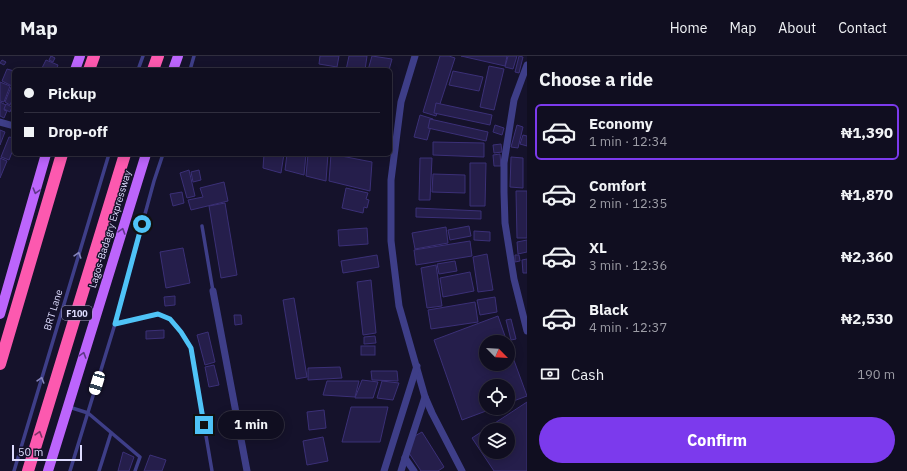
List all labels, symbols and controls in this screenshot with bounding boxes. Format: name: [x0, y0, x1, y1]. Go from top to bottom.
text: Map: [20, 16, 58, 40]
text: Home: [670, 19, 707, 37]
text: Map: [729, 19, 756, 37]
text: About: [778, 19, 816, 37]
text: Contact: [838, 19, 887, 37]
text: Choose a ride: [539, 68, 653, 91]
text: Pickup: [48, 84, 96, 103]
icon: car: [541, 114, 577, 150]
text: Economy: [589, 114, 653, 133]
text: Drop-off: [48, 122, 108, 141]
text: ₦1,390: [841, 123, 893, 142]
text: 1 min · 12:34: [589, 133, 667, 150]
street label: Lagos-Badagry Expressway: [86, 168, 134, 290]
icon: car: [541, 176, 577, 212]
text: Comfort: [589, 176, 646, 195]
text: ₦1,870: [841, 185, 893, 204]
one-way arrow: [32, 188, 41, 195]
text: 2 min · 12:35: [589, 195, 667, 212]
route start: [133, 215, 151, 233]
one-way arrow: [117, 228, 126, 235]
icon: car: [541, 238, 577, 274]
text: XL: [589, 238, 607, 257]
text: ₦2,360: [841, 247, 893, 266]
one-way arrow: [73, 252, 82, 259]
text: 3 min · 12:36: [589, 257, 667, 274]
street label: BRT Lane: [41, 287, 66, 332]
icon: car: [541, 300, 577, 336]
text: Black: [589, 300, 629, 319]
road number: F100: [62, 306, 92, 320]
text: ₦2,530: [841, 309, 893, 328]
text: 4 min · 12:37: [589, 319, 667, 336]
north arrow: [479, 335, 515, 371]
map controls: [479, 335, 515, 459]
one-way arrow: [78, 352, 87, 359]
icon: cash: [539, 363, 561, 385]
text: Cash: [571, 365, 604, 384]
text: 190 m: [857, 366, 895, 383]
car: [88, 370, 106, 396]
one-way arrow: [36, 377, 45, 384]
button: locate: [479, 379, 515, 415]
callout: 1 min: [218, 411, 284, 439]
route end: [195, 416, 213, 434]
text: 1 min: [234, 416, 268, 433]
button: Confirm: [539, 417, 895, 463]
button: layers: [479, 423, 515, 459]
one-way arrow: [34, 430, 43, 437]
scale bar: [12, 443, 82, 462]
text: 50 m: [18, 445, 43, 459]

